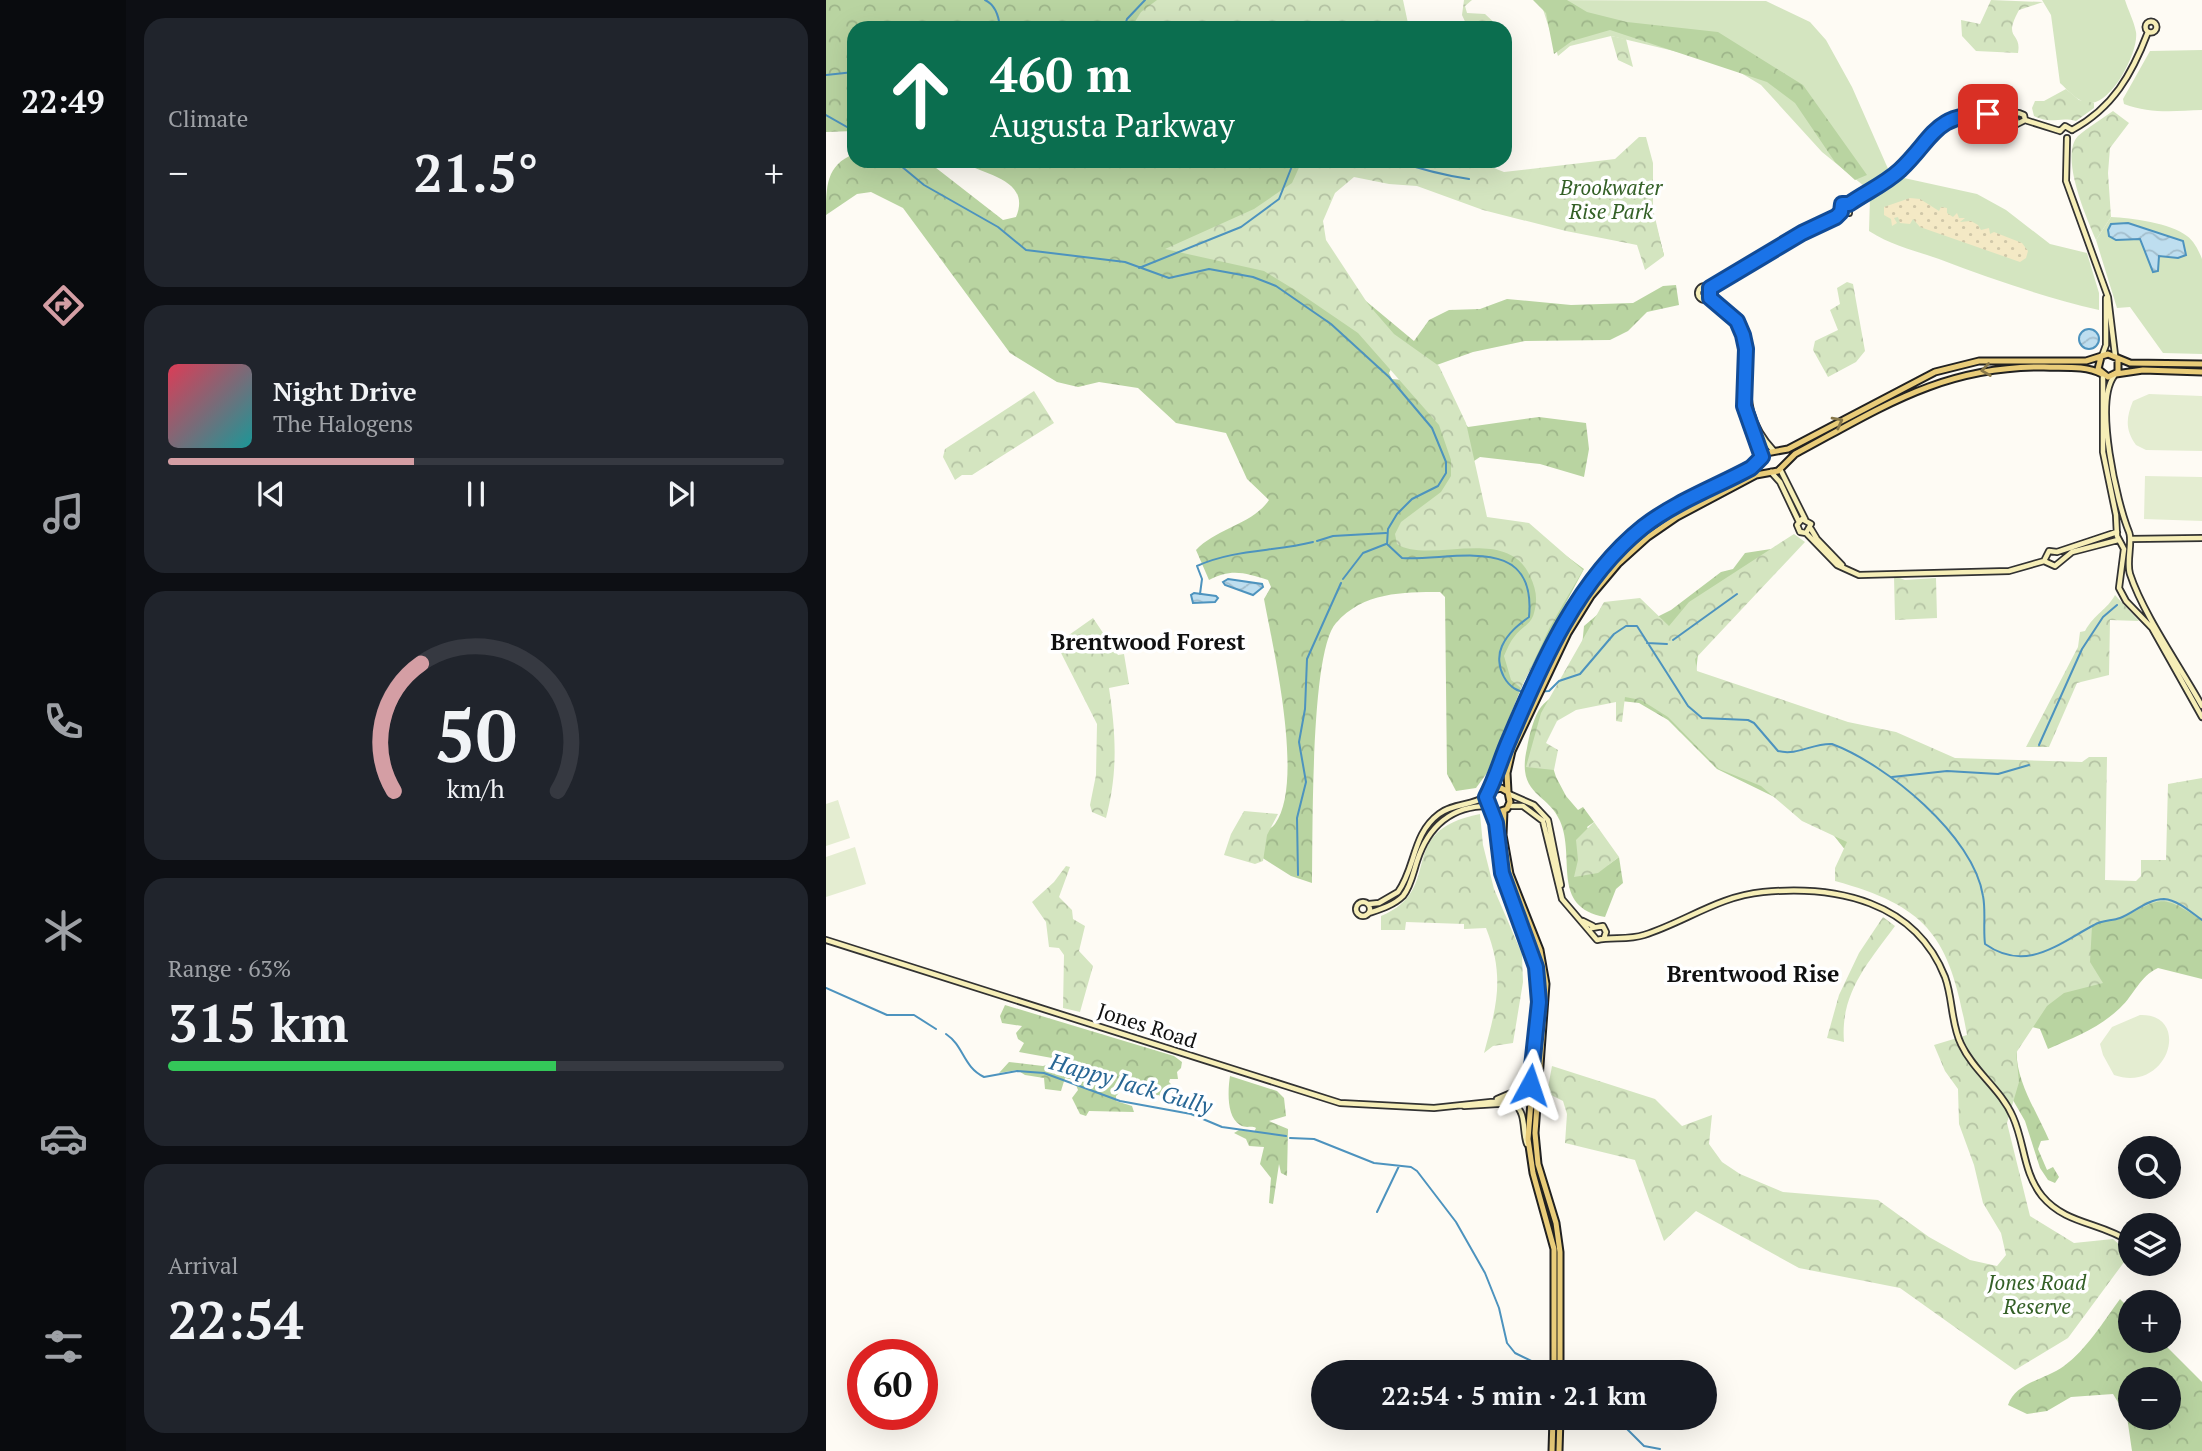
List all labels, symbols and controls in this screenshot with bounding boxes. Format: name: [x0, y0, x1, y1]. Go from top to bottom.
text: 460 m: [990, 41, 1132, 106]
icon: ahead: [875, 49, 966, 140]
text: 22:49: [21, 80, 105, 122]
pin: [1958, 84, 2018, 144]
icon: arrive: [1969, 95, 2007, 133]
text: Climate: [168, 103, 248, 134]
text: Augusta Parkway: [990, 104, 1235, 146]
text: 21.5°: [413, 138, 539, 207]
text: −: [168, 148, 188, 198]
text: +: [764, 148, 784, 198]
park label: Brookwater Rise Park: [1559, 173, 1663, 225]
icon: directions: [39, 281, 88, 330]
one-way arrow: [1980, 362, 1992, 377]
text: Night Drive: [273, 374, 417, 408]
text: The Halogens: [273, 408, 413, 439]
one-way arrow: [1830, 417, 1843, 430]
icon: previous: [252, 475, 290, 513]
icon: pause: [457, 475, 495, 513]
icon: next: [662, 475, 700, 513]
icon: music: [39, 489, 88, 538]
district label: Brentwood Forest: [1051, 626, 1245, 657]
text: 50: [435, 686, 517, 783]
icon: phone: [39, 697, 88, 746]
text: km/h: [447, 772, 505, 805]
icon: climate: [39, 906, 88, 955]
text: Range · 63%: [168, 953, 291, 984]
district label: Brentwood Rise: [1667, 958, 1839, 989]
text: 315 km: [168, 988, 349, 1057]
street label: Jones Road: [1094, 996, 1201, 1054]
water label: Happy Jack Gully: [1045, 1045, 1216, 1122]
position arrow: [1493, 1048, 1567, 1122]
icon: car: [39, 1114, 88, 1163]
map controls: [2118, 1136, 2181, 1430]
button: search: [2118, 1136, 2181, 1199]
button: layers: [2118, 1213, 2181, 1276]
text: Arrival: [168, 1250, 239, 1281]
park label: Jones Road Reserve: [1987, 1268, 2087, 1320]
text: 22:54: [168, 1285, 303, 1354]
button: +: [2118, 1290, 2181, 1353]
icon: filters: [39, 1322, 88, 1371]
speed limit sign: 60: [847, 1339, 938, 1430]
button: −: [2118, 1367, 2181, 1430]
text: 22:54 · 5 min · 2.1 km: [1381, 1378, 1647, 1412]

